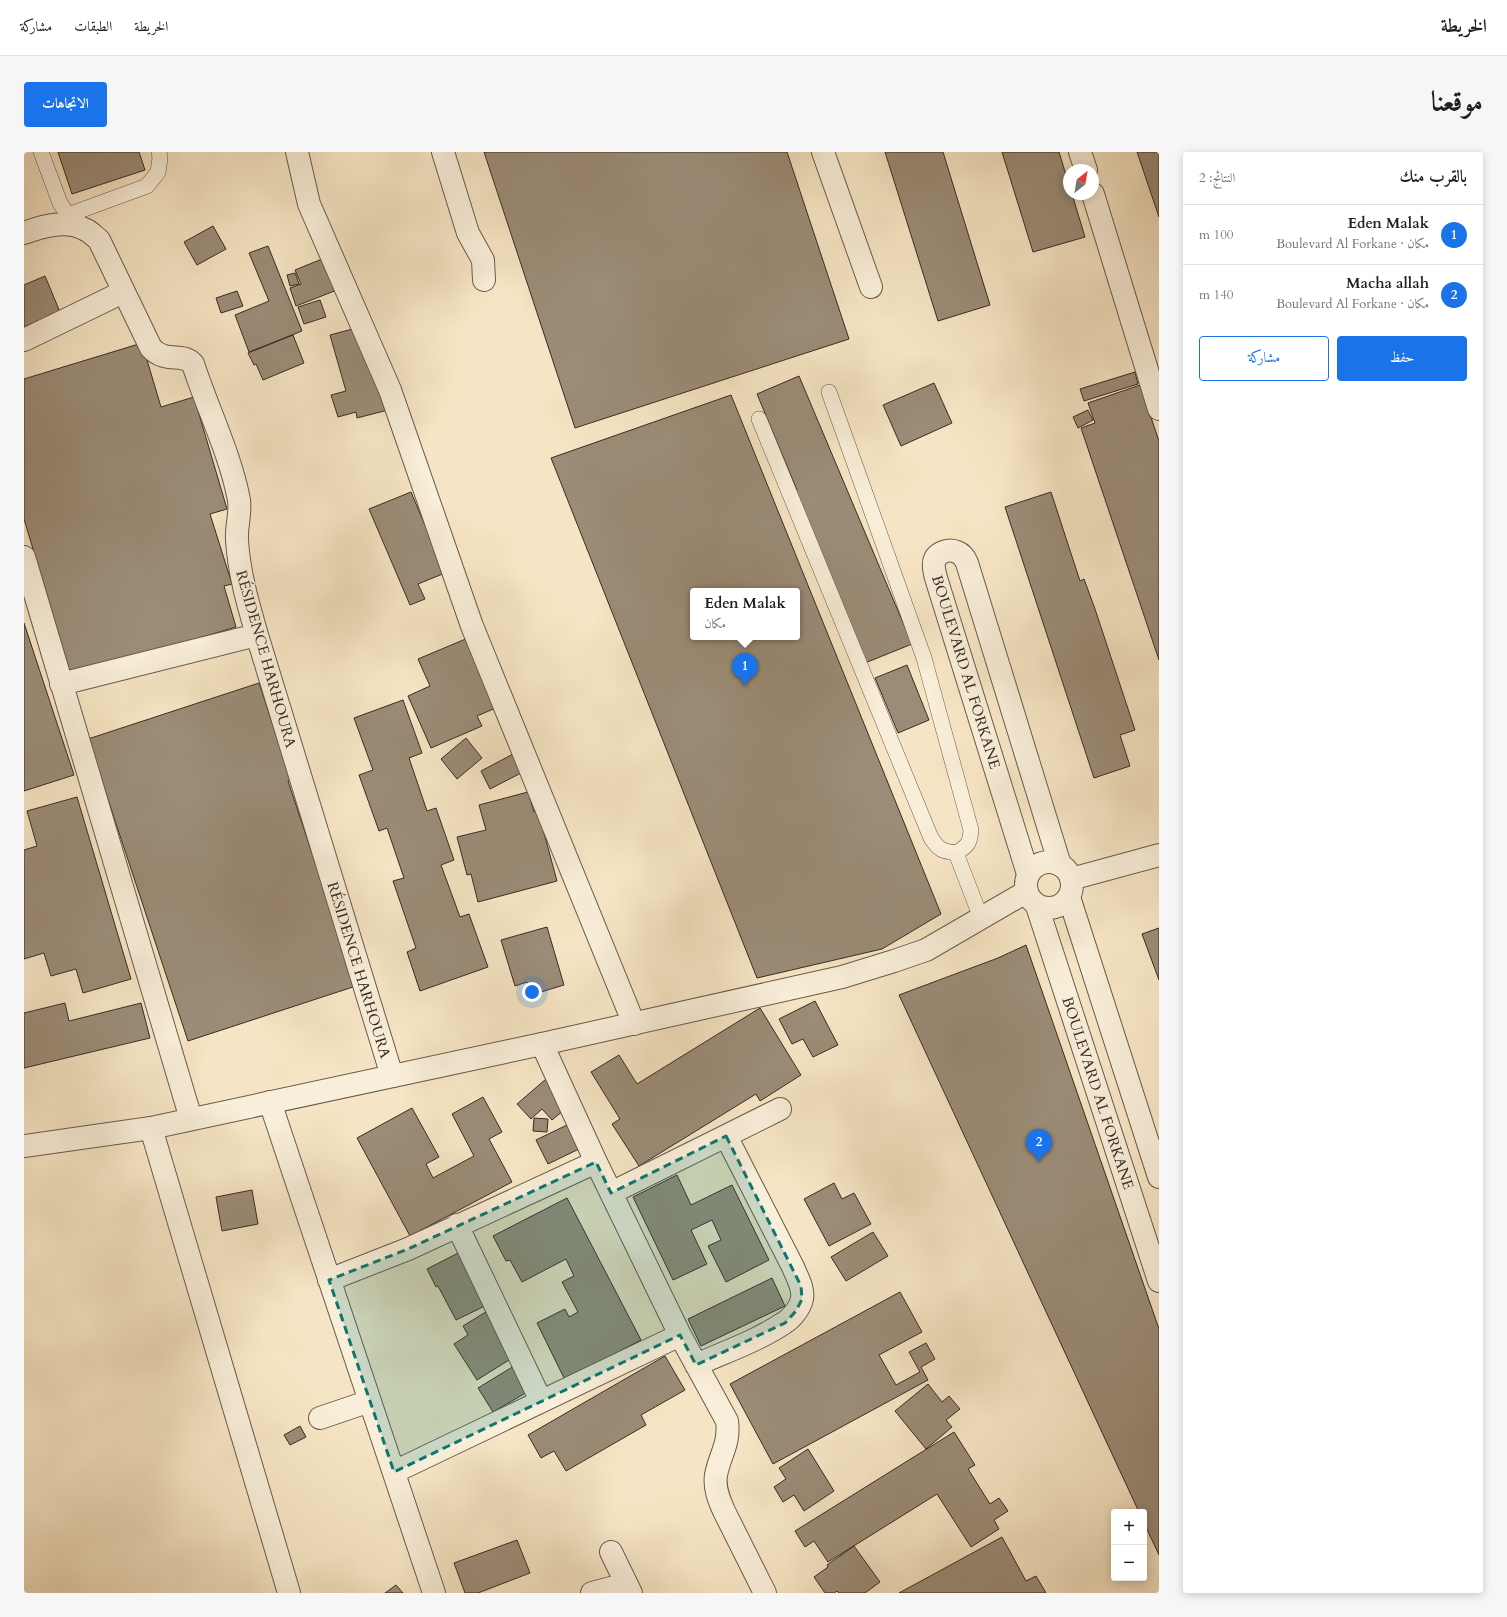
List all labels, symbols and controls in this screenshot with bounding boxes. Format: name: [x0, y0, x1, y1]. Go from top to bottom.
text: الخريطة: [1441, 13, 1487, 39]
text: مشاركة: [20, 17, 52, 36]
text: الطبقات: [74, 17, 112, 36]
text: الخريطة: [134, 17, 168, 36]
button: الاتجاهات: [24, 82, 107, 127]
text: موقعنا: [1431, 83, 1483, 121]
north arrow: [1063, 164, 1099, 200]
text: بالقرب منك: [1400, 165, 1467, 188]
text: النتائج: 2: [1199, 169, 1235, 187]
text: Eden Malak: [1347, 213, 1429, 233]
text: 100 m: [1199, 226, 1233, 244]
text: 1: [1451, 226, 1457, 244]
text: مكان · Boulevard Al Forkane: [1276, 235, 1429, 253]
text: Macha allah: [1346, 273, 1429, 293]
text: 140 m: [1199, 286, 1233, 304]
text: 2: [1451, 286, 1457, 304]
text: مكان · Boulevard Al Forkane: [1276, 295, 1429, 313]
button: مشاركة: [1199, 336, 1329, 381]
button: حفظ: [1337, 336, 1467, 381]
street label: RÉSIDENCE HARHOURA: [231, 568, 301, 750]
street label: BOULEVARD AL FORKANE: [927, 573, 1005, 771]
popup: [690, 588, 800, 640]
text: Eden Malak: [704, 593, 786, 613]
text: مكان: [704, 615, 726, 633]
pin: 1: [732, 653, 758, 686]
street label: RÉSIDENCE HARHOURA: [323, 879, 396, 1061]
your location: [522, 982, 542, 1002]
street label: BOULEVARD AL FORKANE: [1057, 994, 1139, 1192]
pin: 2: [1026, 1129, 1052, 1162]
map controls: [1111, 1509, 1147, 1581]
button: +: [1111, 1509, 1147, 1545]
button: −: [1111, 1545, 1147, 1581]

